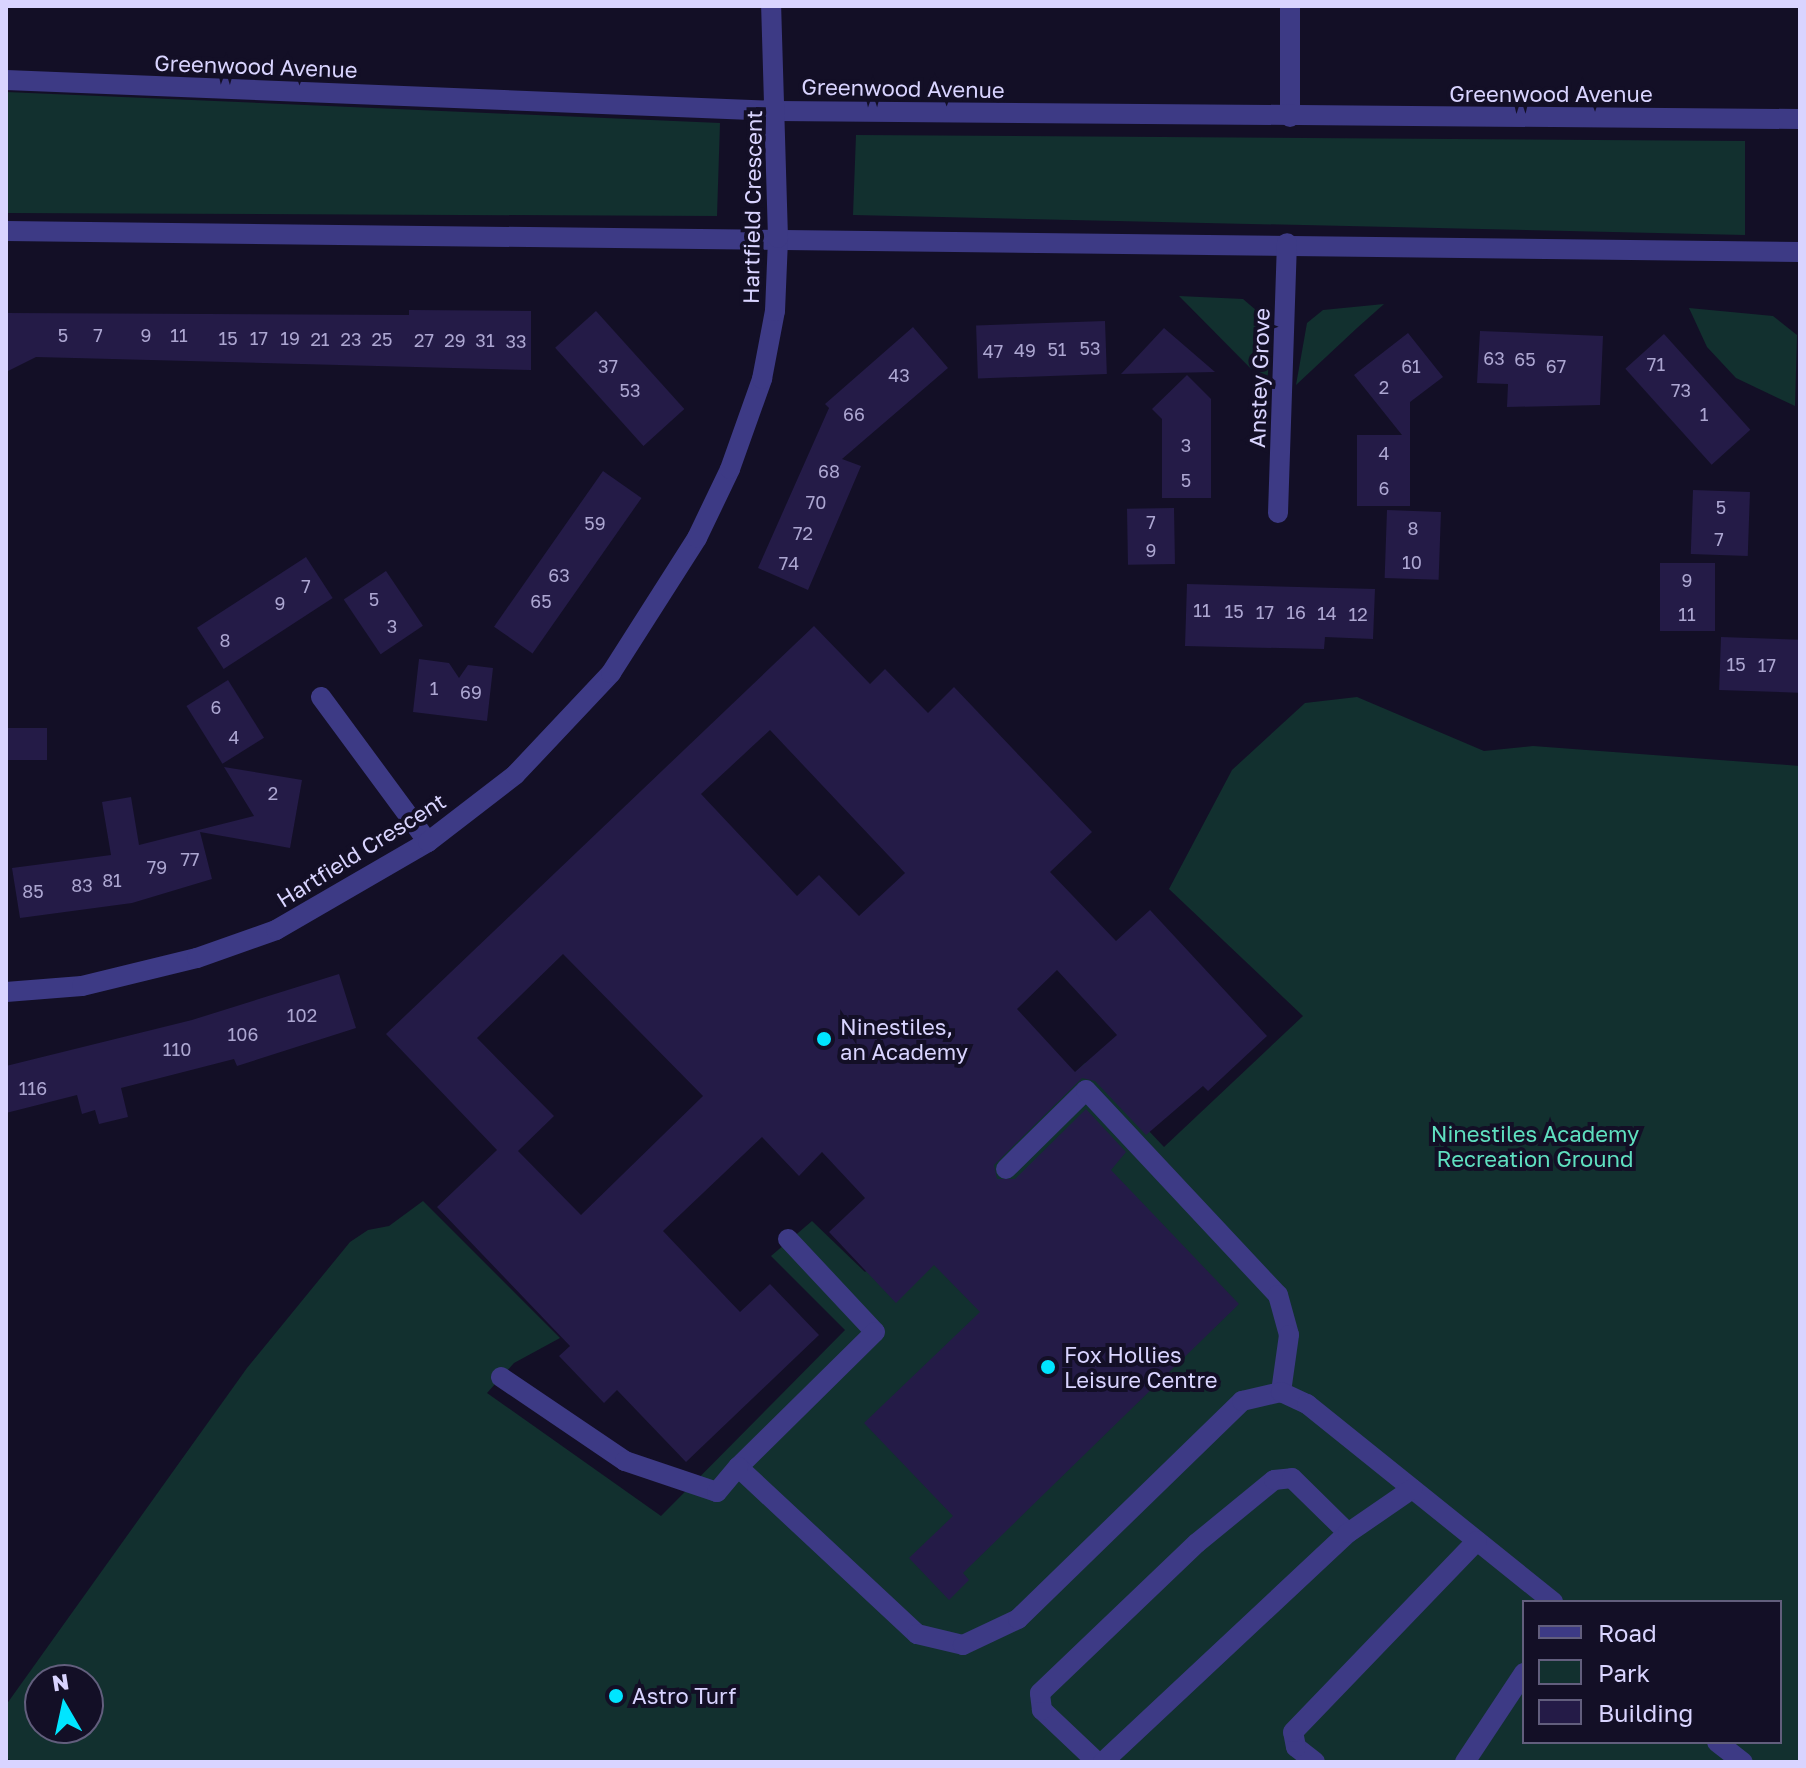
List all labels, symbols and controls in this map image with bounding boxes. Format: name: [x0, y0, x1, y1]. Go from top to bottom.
street label: Greenwood Avenue: [154, 49, 358, 83]
street label: Greenwood Avenue: [801, 73, 1005, 103]
street label: Greenwood Avenue: [1449, 81, 1653, 107]
street label: Hartfield Crescent: [737, 110, 767, 304]
street label: Anstey Grove: [1243, 308, 1275, 448]
house number: 5: [58, 324, 68, 346]
house number: 7: [93, 324, 103, 346]
house number: 9: [141, 324, 151, 346]
house number: 11: [170, 324, 188, 346]
house number: 15: [218, 327, 238, 349]
house number: 17: [250, 327, 268, 349]
house number: 19: [280, 327, 300, 349]
house number: 21: [310, 328, 330, 350]
house number: 23: [341, 328, 361, 350]
house number: 25: [372, 328, 392, 350]
house number: 27: [414, 329, 434, 351]
house number: 29: [444, 329, 466, 351]
house number: 31: [475, 329, 495, 351]
house number: 33: [505, 330, 527, 352]
house number: 53: [1080, 337, 1100, 359]
house number: 51: [1047, 338, 1067, 360]
house number: 49: [1014, 339, 1036, 361]
house number: 47: [983, 340, 1003, 362]
house number: 63: [1483, 347, 1505, 369]
house number: 65: [1514, 348, 1536, 370]
house number: 71: [1647, 353, 1665, 375]
house number: 37: [598, 355, 618, 377]
house number: 61: [1401, 355, 1421, 377]
house number: 67: [1546, 355, 1566, 377]
house number: 43: [888, 364, 910, 386]
house number: 2: [1379, 376, 1389, 398]
house number: 53: [620, 379, 640, 401]
house number: 73: [1671, 379, 1691, 401]
house number: 66: [843, 403, 865, 425]
house number: 1: [1700, 403, 1708, 425]
house number: 3: [1181, 434, 1191, 456]
house number: 4: [1379, 442, 1389, 464]
house number: 68: [818, 460, 840, 482]
house number: 5: [1181, 469, 1191, 491]
house number: 6: [1379, 477, 1389, 499]
house number: 70: [806, 491, 826, 513]
house number: 5: [1716, 496, 1726, 518]
house number: 7: [1146, 511, 1156, 533]
house number: 59: [584, 512, 606, 534]
house number: 8: [1408, 517, 1418, 539]
house number: 72: [793, 522, 813, 544]
house number: 7: [1714, 528, 1724, 550]
house number: 9: [1146, 539, 1156, 561]
house number: 10: [1402, 551, 1422, 573]
house number: 74: [779, 552, 799, 574]
house number: 63: [548, 564, 570, 586]
house number: 9: [1682, 569, 1692, 591]
house number: 7: [301, 575, 311, 597]
house number: 5: [369, 588, 379, 610]
house number: 65: [530, 590, 552, 612]
house number: 9: [275, 592, 285, 614]
house number: 11: [1193, 599, 1211, 621]
house number: 15: [1224, 600, 1244, 622]
house number: 17: [1256, 601, 1274, 623]
house number: 16: [1286, 601, 1306, 623]
house number: 14: [1317, 602, 1337, 624]
house number: 12: [1348, 603, 1368, 625]
house number: 11: [1678, 603, 1696, 625]
house number: 3: [387, 615, 397, 637]
house number: 8: [220, 629, 230, 651]
house number: 15: [1726, 653, 1746, 675]
house number: 17: [1758, 654, 1776, 676]
house number: 1: [430, 677, 438, 699]
house number: 69: [460, 681, 482, 703]
house number: 6: [211, 696, 221, 718]
house number: 4: [229, 726, 239, 748]
house number: 2: [268, 782, 278, 804]
street label: Hartfield Crescent: [272, 787, 450, 913]
house number: 77: [180, 848, 200, 870]
house number: 79: [147, 856, 167, 878]
house number: 81: [102, 869, 122, 891]
house number: 83: [71, 874, 93, 896]
house number: 85: [22, 880, 44, 902]
house number: 102: [287, 1004, 317, 1026]
place label: Ninestiles, an Academy: [840, 1013, 968, 1064]
house number: 106: [228, 1023, 258, 1045]
marker: Ninestiles, an Academy: [815, 1030, 833, 1048]
house number: 110: [163, 1038, 191, 1060]
house number: 116: [19, 1077, 47, 1099]
park label: Ninestiles Academy Recreation Ground: [1431, 1120, 1639, 1172]
place label: Fox Hollies Leisure Centre: [1064, 1341, 1218, 1392]
marker: Fox Hollies Leisure Centre: [1039, 1358, 1057, 1376]
legend: [1522, 1600, 1782, 1744]
text: Road: [1598, 1618, 1657, 1647]
text: Park: [1598, 1658, 1650, 1687]
north arrow: [24, 1664, 104, 1744]
text: N: [50, 1667, 71, 1696]
place label: Astro Turf: [632, 1683, 736, 1709]
marker: Astro Turf: [607, 1687, 625, 1705]
text: Building: [1598, 1698, 1693, 1727]

